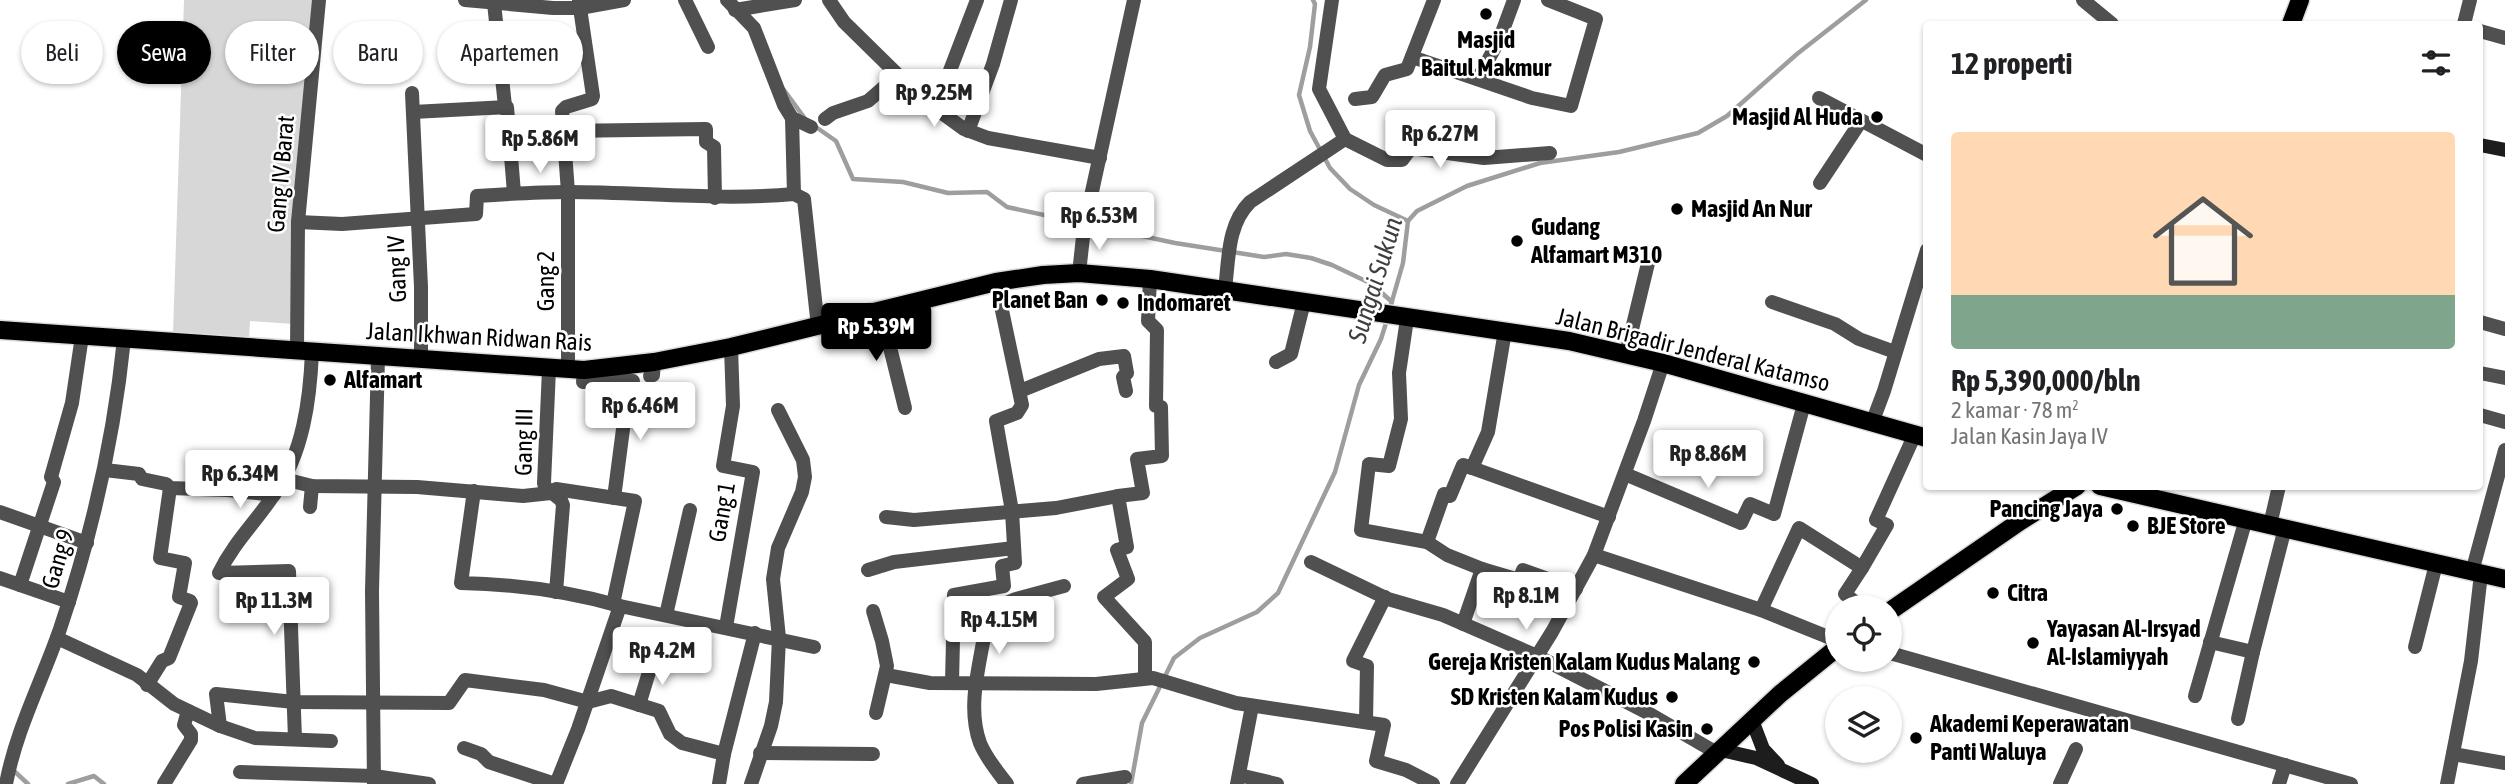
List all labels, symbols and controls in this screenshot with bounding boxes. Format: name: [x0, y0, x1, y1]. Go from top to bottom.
marker: Masjid Baitul Makmur: [1478, 6, 1494, 22]
chip: Beli: [21, 21, 103, 84]
chip: Sewa: [117, 21, 211, 84]
chip: Filter: [225, 21, 319, 84]
chip: Baru: [333, 21, 423, 84]
chip: Apartemen: [437, 21, 583, 84]
place label: Masjid Baitul Makmur: [1421, 26, 1552, 81]
icon: filters: [2417, 44, 2455, 82]
text: 12 properti: [1951, 46, 2072, 80]
pin: Rp 9.25M: [862, 69, 1006, 129]
text: Rp 9.25M: [895, 79, 973, 105]
place label: Masjid Al Huda: [1732, 103, 1863, 130]
marker: Masjid Al Huda: [1869, 109, 1885, 125]
pin: Rp 6.27M: [1368, 110, 1512, 170]
street label: Gang IV Barat: [262, 114, 299, 234]
pin: Rp 5.86M: [468, 116, 612, 175]
text: Rp 6.27M: [1401, 120, 1479, 146]
text: Rp 5.86M: [501, 125, 579, 151]
icon: home: [2140, 178, 2266, 304]
pin: Rp 6.53M: [1027, 192, 1171, 252]
place label: Masjid An Nur: [1691, 195, 1813, 222]
marker: Masjid An Nur: [1669, 201, 1685, 217]
text: Rp 6.53M: [1060, 202, 1138, 228]
water label: Sungai Sukun: [1341, 213, 1408, 347]
place label: Gudang Alfamart M310: [1530, 213, 1662, 268]
marker: Gudang Alfamart M310: [1509, 233, 1525, 249]
street label: Gang IV: [382, 235, 411, 303]
street label: Gang 2: [532, 251, 559, 311]
place label: Planet Ban: [992, 286, 1088, 313]
place label: Indomaret: [1137, 289, 1231, 316]
marker: Planet Ban: [1094, 292, 1110, 308]
marker: Indomaret: [1115, 295, 1131, 311]
street label: Jalan Brigadir Jenderal Katamso: [1554, 302, 1833, 397]
pin: Rp 5.39M: [804, 304, 948, 363]
text: Rp 5.39M: [837, 313, 915, 339]
street label: Jalan Ikhwan Ridwan Rais: [365, 317, 593, 356]
text: Rp 5,390,000/bln: [1951, 363, 2141, 397]
place label: Alfamart: [343, 366, 422, 393]
marker: Alfamart: [322, 372, 338, 388]
pin: Rp 6.46M: [568, 382, 712, 442]
text: Rp 6.46M: [601, 392, 679, 418]
text: 2 kamar · 78 m²: [1951, 397, 2079, 423]
street label: Gang III: [509, 408, 538, 476]
text: Jalan Kasin Jaya IV: [1951, 423, 2108, 449]
pin: Rp 8.86M: [1636, 430, 1780, 490]
text: Rp 8.86M: [1669, 440, 1747, 466]
pin: Rp 6.34M: [168, 450, 312, 510]
text: Rp 6.34M: [201, 460, 279, 486]
street label: Gang 1: [703, 480, 740, 544]
place label: Pancing Jaya: [1990, 495, 2103, 522]
marker: Pancing Jaya: [2109, 501, 2125, 517]
place label: BJE Store: [2147, 512, 2226, 539]
marker: BJE Store: [2125, 518, 2141, 534]
street label: Gang 9: [36, 526, 79, 592]
pin: Rp 8.1M: [1461, 572, 1591, 632]
pin: Rp 11.3M: [202, 578, 346, 637]
place label: Citra: [2007, 579, 2048, 606]
text: Rp 8.1M: [1493, 582, 1559, 608]
marker: Citra: [1985, 585, 2001, 601]
text: Rp 11.3M: [235, 587, 313, 613]
map controls: [1825, 595, 1902, 763]
button: locate: [1825, 595, 1902, 672]
pin: Rp 4.15M: [927, 596, 1071, 656]
text: Rp 4.15M: [960, 606, 1038, 632]
place label: Yayasan Al-Irsyad Al-Islamiyyah: [2046, 615, 2201, 670]
pin: Rp 4.2M: [597, 628, 727, 687]
marker: Yayasan Al-Irsyad Al-Islamiyyah: [2025, 635, 2041, 651]
text: Rp 4.2M: [629, 637, 695, 663]
place label: Gereja Kristen Kalam Kudus Malang: [1428, 648, 1741, 675]
marker: Gereja Kristen Kalam Kudus Malang: [1746, 654, 1762, 670]
place label: SD Kristen Kalam Kudus: [1451, 683, 1659, 710]
button: layers: [1825, 686, 1902, 763]
marker: SD Kristen Kalam Kudus: [1664, 689, 1680, 705]
place label: Akademi Keperawatan Panti Waluya: [1929, 710, 2129, 765]
place label: Pos Polisi Kasin: [1558, 715, 1693, 742]
marker: Pos Polisi Kasin: [1699, 721, 1715, 737]
marker: Akademi Keperawatan Panti Waluya: [1908, 730, 1924, 746]

